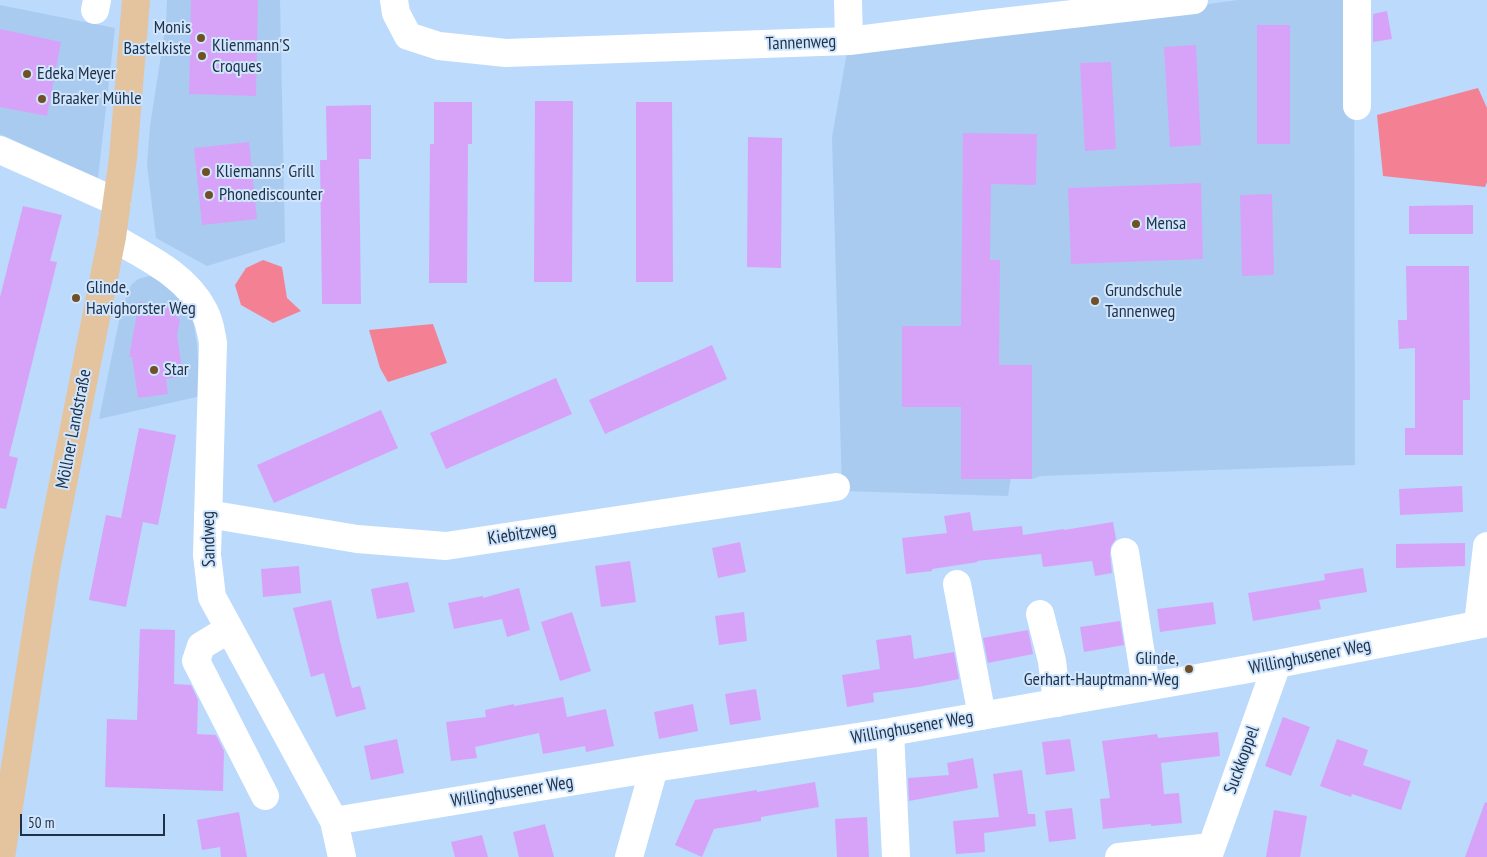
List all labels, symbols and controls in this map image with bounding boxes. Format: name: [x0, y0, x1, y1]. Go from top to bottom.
place label: Monis Bastelkiste: [124, 17, 191, 59]
street label: Tannenweg: [765, 31, 837, 55]
marker: Monis Bastelkiste: [195, 32, 207, 44]
place label: Klienmann'S Croques: [212, 35, 290, 78]
marker: Klienmann'S Croques: [196, 50, 208, 62]
place label: Edeka Meyer: [37, 63, 116, 85]
marker: Edeka Meyer: [21, 68, 33, 80]
place label: Braaker Mühle: [52, 88, 142, 110]
marker: Braaker Mühle: [36, 93, 48, 105]
place label: Kliemanns' Grill: [216, 161, 314, 183]
marker: Kliemanns' Grill: [200, 166, 212, 178]
place label: Phonediscounter: [219, 184, 323, 206]
marker: Phonediscounter: [203, 189, 215, 201]
place label: Mensa: [1146, 213, 1186, 235]
marker: Mensa: [1130, 218, 1142, 230]
place label: Glinde, Havighorster Weg: [86, 277, 196, 320]
place label: Grundschule Tannenweg: [1105, 280, 1182, 322]
marker: Glinde, Havighorster Weg: [70, 292, 82, 304]
marker: Grundschule Tannenweg: [1089, 295, 1101, 307]
place label: Star: [164, 359, 189, 381]
marker: Star: [148, 364, 160, 376]
street label: Möllner Landstraße: [52, 367, 96, 491]
street label: Sandweg: [198, 511, 220, 567]
street label: Kiebitzweg: [486, 518, 558, 550]
street label: Willinghusener Weg: [1247, 635, 1373, 679]
place label: Glinde, Gerhart-Hauptmann-Weg: [1024, 648, 1179, 691]
marker: Glinde, Gerhart-Hauptmann-Weg: [1183, 663, 1195, 675]
street label: Willinghusener Weg: [849, 707, 975, 749]
street label: Suckkoppel: [1220, 723, 1264, 797]
street label: Willinghusener Weg: [449, 772, 575, 812]
scale bar: [22, 804, 168, 836]
text: 50 m: [28, 813, 54, 832]

